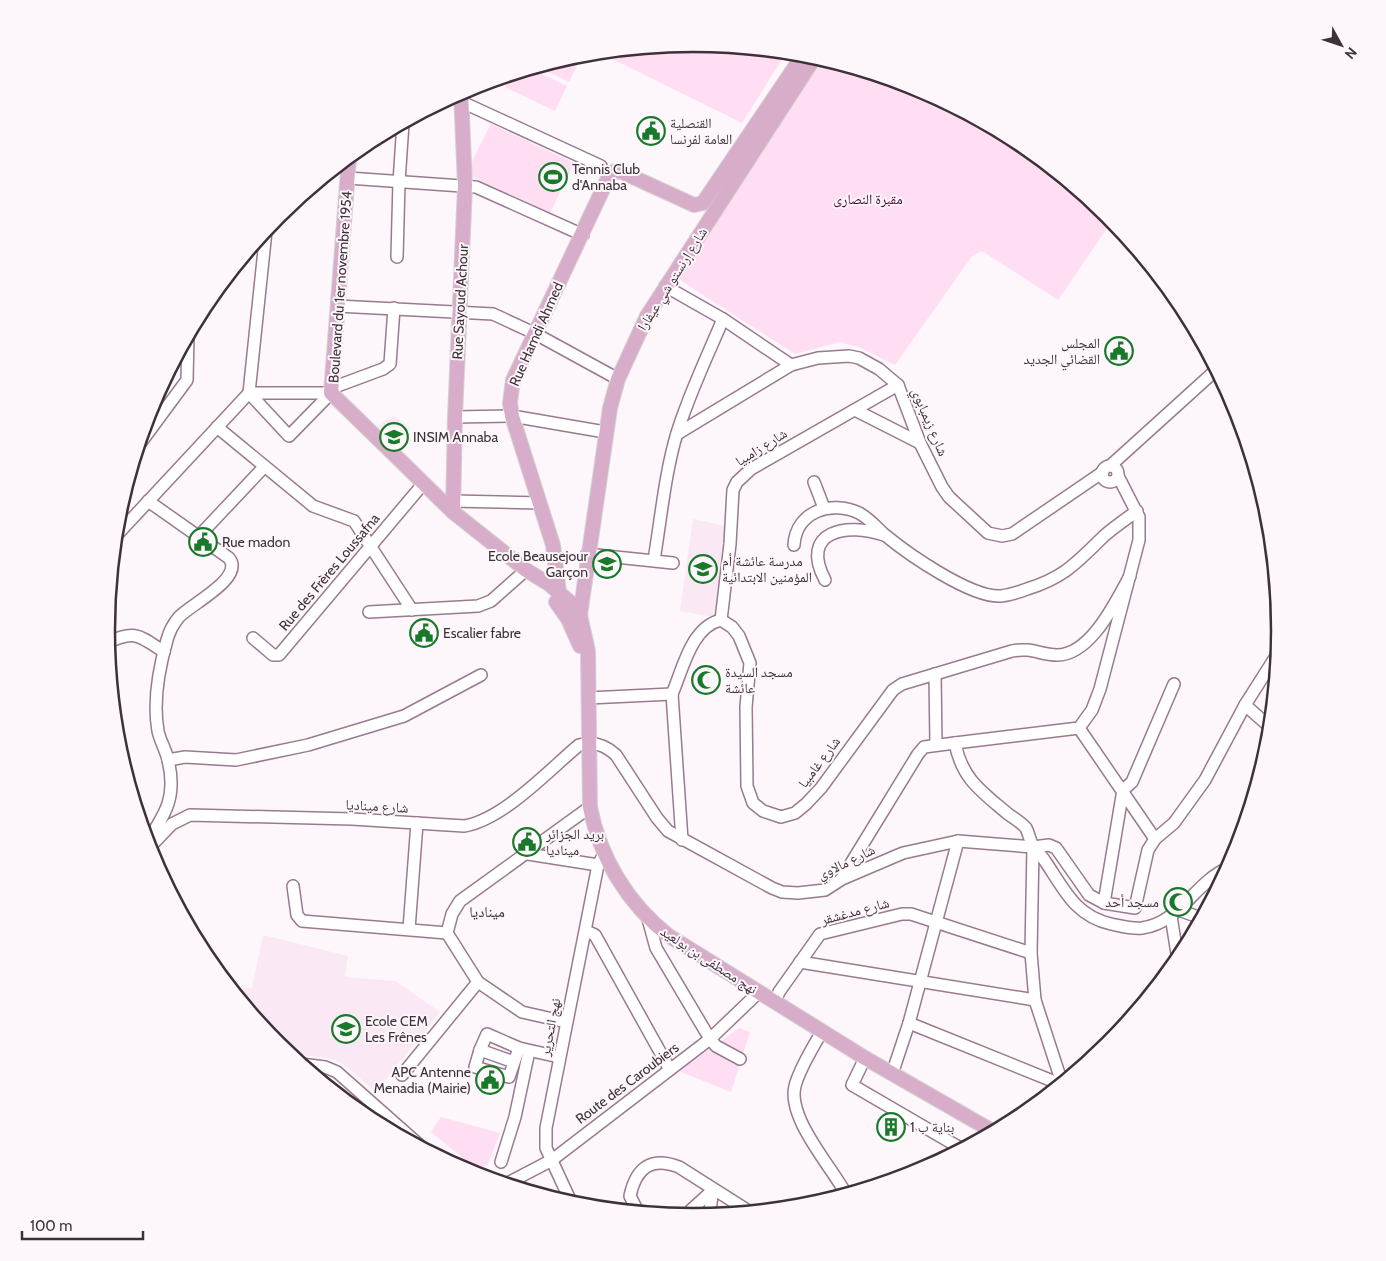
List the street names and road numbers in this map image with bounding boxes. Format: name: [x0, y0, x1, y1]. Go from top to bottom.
street label: Boulevard du 1er novembre 1954: [324, 191, 356, 383]
street label: شارع إرنستو شي عيفارا: [633, 224, 713, 335]
street label: Rue Sayoud Achour: [448, 243, 472, 360]
street label: Rue Hamdi Ahmed: [505, 279, 567, 389]
street label: شارع زيمبابوي: [905, 385, 952, 460]
street label: شارع زامبيا: [732, 424, 791, 471]
street label: Rue des Frères Loussafna: [275, 509, 384, 634]
street label: شارع غامبيا: [794, 733, 845, 792]
street label: شارع ميناديا: [345, 795, 409, 818]
street label: شارع مالاوي: [814, 840, 879, 886]
street label: شارع مدغشقر: [818, 893, 892, 930]
street label: نهج مصطفى بن بولعيد: [657, 922, 761, 999]
street label: نهج التحرير: [535, 996, 565, 1059]
street label: Route des Caroubiers: [572, 1038, 682, 1128]

